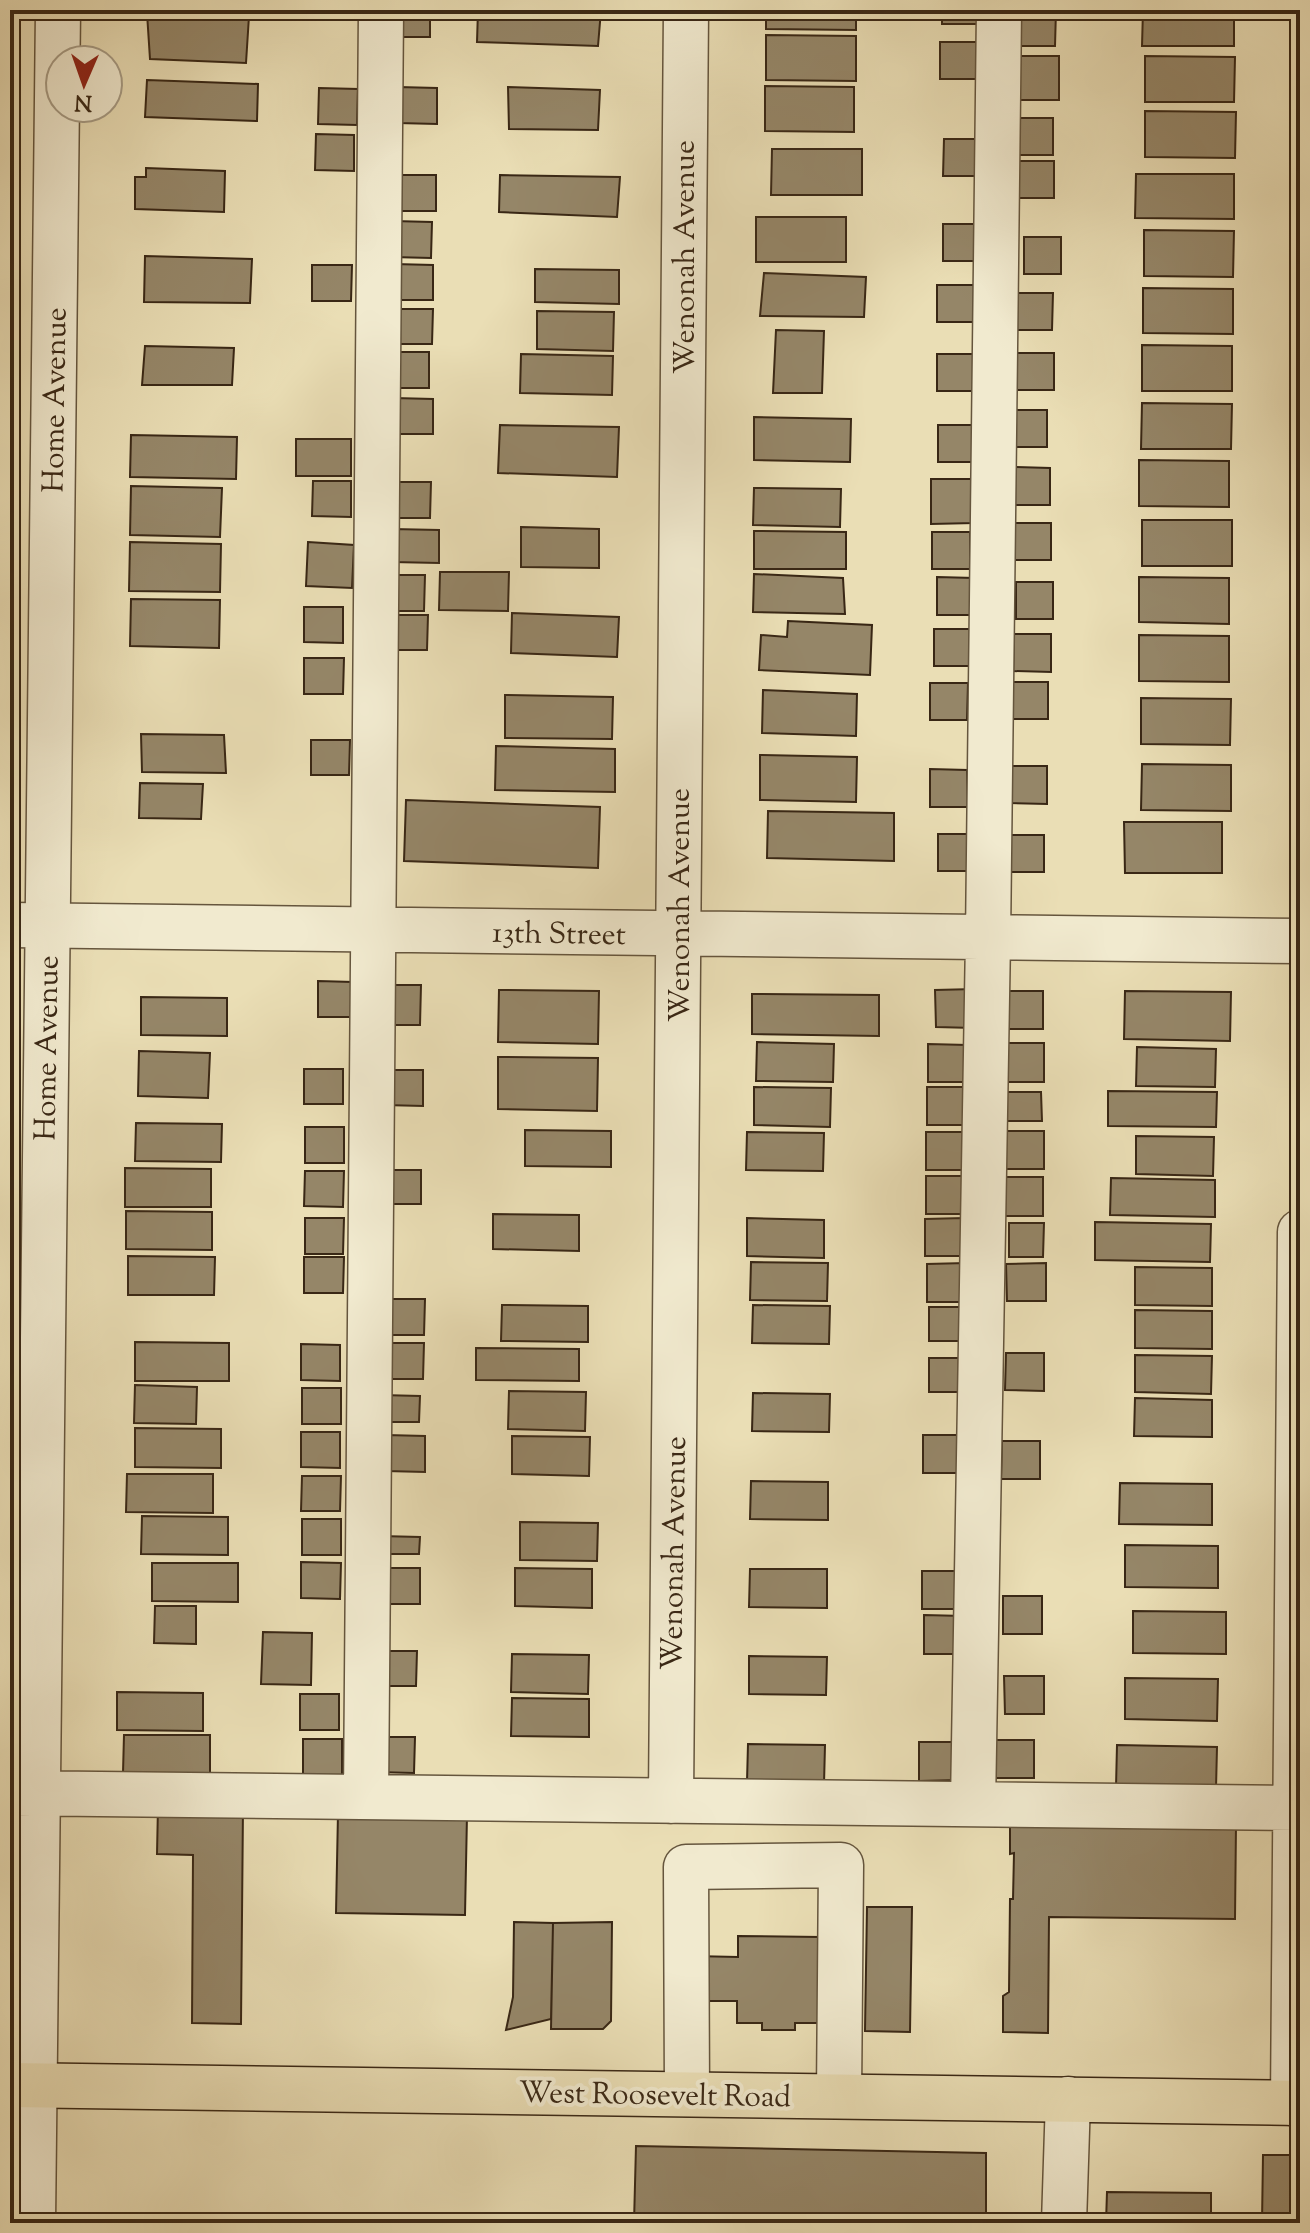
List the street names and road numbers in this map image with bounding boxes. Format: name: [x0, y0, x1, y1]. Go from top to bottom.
street label: Wenonah Avenue: [665, 140, 708, 374]
street label: Home Avenue: [33, 307, 80, 493]
street label: Wenonah Avenue: [660, 788, 703, 1022]
street label: 13th Street: [492, 913, 626, 958]
street label: Home Avenue: [25, 955, 72, 1141]
street label: Wenonah Avenue: [652, 1436, 699, 1670]
street label: West Roosevelt Road: [518, 2073, 792, 2120]

